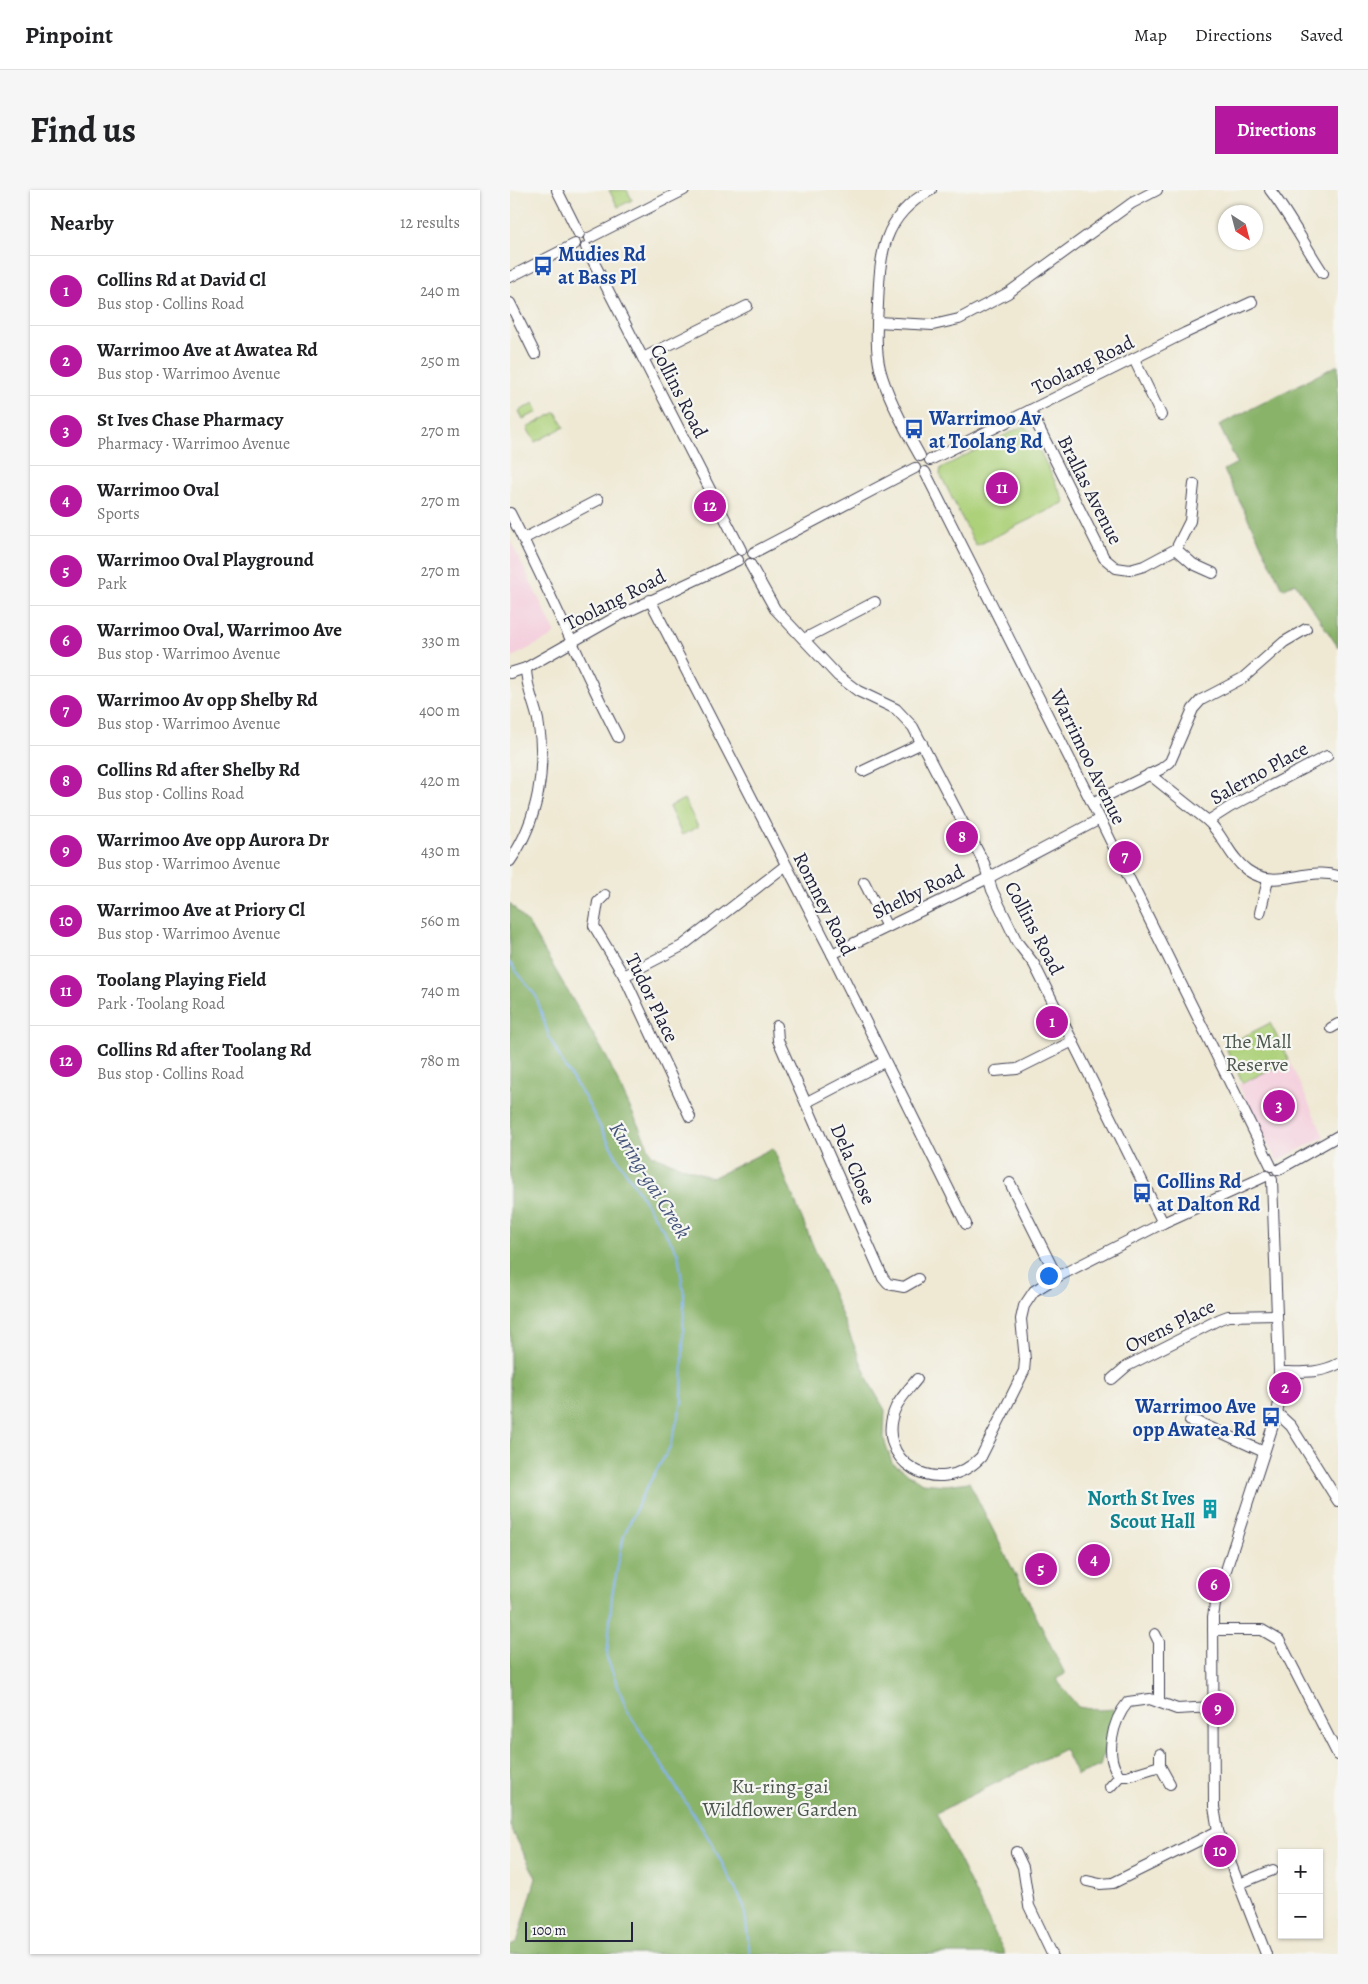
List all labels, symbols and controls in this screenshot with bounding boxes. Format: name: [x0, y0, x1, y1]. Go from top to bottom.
text: Pinpoint: [25, 19, 113, 51]
text: Map: [1134, 23, 1167, 47]
text: Directions: [1195, 23, 1272, 47]
text: Saved: [1300, 23, 1343, 47]
text: Find us: [30, 106, 136, 154]
button: Directions: [1215, 106, 1338, 154]
north arrow: [1218, 205, 1263, 250]
text: Nearby: [50, 209, 113, 237]
text: 12 results: [400, 212, 460, 234]
place label: Mudies Rd at Bass Pl: [558, 241, 646, 291]
bus stop icon: Mudies Rd at Bass Pl: [532, 255, 554, 277]
text: Collins Rd at David Cl: [97, 267, 266, 293]
text: 1: [63, 280, 69, 302]
text: 240 m: [420, 280, 460, 302]
text: Bus stop · Collins Road: [97, 293, 244, 315]
street label: Toolang Road: [1027, 329, 1139, 401]
text: Warrimoo Ave at Awatea Rd: [97, 337, 318, 363]
street label: Collins Road: [644, 339, 714, 443]
text: 2: [62, 350, 70, 372]
text: 250 m: [421, 350, 460, 372]
text: Bus stop · Warrimoo Avenue: [97, 363, 280, 385]
place label: Warrimoo Av at Toolang Rd: [928, 405, 1043, 455]
text: St Ives Chase Pharmacy: [97, 407, 283, 433]
bus stop icon: Warrimoo Av at Toolang Rd: [903, 418, 925, 440]
text: 3: [63, 420, 69, 442]
text: 270 m: [421, 420, 460, 442]
street label: Brallas Avenue: [1051, 431, 1129, 549]
text: Pharmacy · Warrimoo Avenue: [97, 433, 290, 455]
pin: 11: [986, 469, 1018, 507]
text: Warrimoo Oval: [97, 477, 219, 503]
pin: 12: [694, 487, 726, 525]
text: 4: [62, 490, 70, 512]
text: 270 m: [421, 490, 460, 512]
text: Sports: [97, 503, 140, 525]
text: Warrimoo Oval Playground: [97, 547, 314, 573]
text: 5: [63, 560, 69, 582]
text: 270 m: [421, 560, 460, 582]
street label: Toolang Road: [560, 563, 671, 637]
text: Park: [97, 573, 127, 595]
text: Warrimoo Oval, Warrimoo Ave: [97, 617, 342, 643]
text: 6: [62, 630, 70, 652]
text: 330 m: [422, 630, 460, 652]
text: Bus stop · Warrimoo Avenue: [97, 643, 280, 665]
street label: Warrimoo Avenue: [1043, 684, 1132, 829]
text: Warrimoo Av opp Shelby Rd: [97, 687, 318, 713]
text: 7: [63, 700, 69, 722]
text: 400 m: [419, 700, 460, 722]
text: Bus stop · Warrimoo Avenue: [97, 713, 280, 735]
street label: Salerno Place: [1205, 735, 1313, 811]
text: Collins Rd after Shelby Rd: [97, 757, 300, 783]
text: 8: [62, 770, 70, 792]
text: 420 m: [420, 770, 460, 792]
text: Bus stop · Collins Road: [97, 783, 244, 805]
pin: 8: [946, 818, 978, 856]
text: Warrimoo Ave opp Aurora Dr: [97, 827, 329, 853]
pin: 7: [1109, 838, 1141, 876]
text: 9: [62, 840, 70, 862]
text: 430 m: [421, 840, 460, 862]
street label: Romney Road: [786, 848, 862, 961]
text: Bus stop · Warrimoo Avenue: [97, 853, 280, 875]
street label: Shelby Road: [867, 858, 969, 926]
street label: Collins Road: [998, 877, 1070, 980]
text: Warrimoo Ave at Priory Cl: [97, 897, 305, 923]
text: 10: [59, 910, 73, 932]
text: 560 m: [421, 910, 460, 932]
text: Bus stop · Warrimoo Avenue: [97, 923, 280, 945]
street label: Tudor Place: [619, 949, 685, 1047]
text: Toolang Playing Field: [97, 967, 266, 993]
text: 11: [60, 980, 72, 1002]
text: 740 m: [421, 980, 460, 1002]
text: Park · Toolang Road: [97, 993, 225, 1015]
pin: 1: [1036, 1003, 1068, 1041]
park label: The Mall Reserve: [1223, 1028, 1291, 1078]
text: Collins Rd after Toolang Rd: [97, 1037, 312, 1063]
text: 12: [59, 1050, 73, 1072]
text: 780 m: [421, 1050, 460, 1072]
text: Bus stop · Collins Road: [97, 1063, 244, 1085]
pin: 3: [1263, 1087, 1295, 1125]
water label: Kuring-gai Creek: [603, 1116, 697, 1244]
street label: Dela Close: [824, 1119, 882, 1209]
place label: Collins Rd at Dalton Rd: [1157, 1168, 1260, 1218]
bus stop icon: Collins Rd at Dalton Rd: [1131, 1182, 1153, 1204]
your location: [1036, 1263, 1062, 1289]
street label: Ovens Place: [1121, 1293, 1219, 1359]
pin: 2: [1269, 1369, 1301, 1407]
place label: Warrimoo Ave opp Awatea Rd: [1133, 1393, 1256, 1443]
bus stop icon: Warrimoo Ave opp Awatea Rd: [1260, 1406, 1282, 1428]
place label: North St Ives Scout Hall: [1087, 1485, 1196, 1535]
building icon: North St Ives Scout Hall: [1199, 1498, 1221, 1520]
pin: 4: [1078, 1541, 1110, 1579]
pin: 5: [1025, 1550, 1057, 1588]
pin: 6: [1198, 1566, 1230, 1604]
pin: 9: [1202, 1690, 1234, 1728]
park label: Ku-ring-gai Wildflower Garden: [701, 1773, 858, 1823]
pin: 10: [1204, 1832, 1236, 1870]
map controls: [1278, 1849, 1323, 1939]
button: +: [1278, 1849, 1323, 1894]
button: −: [1278, 1894, 1323, 1939]
scale bar: [525, 1919, 632, 1942]
text: 100 m: [532, 1921, 566, 1940]

